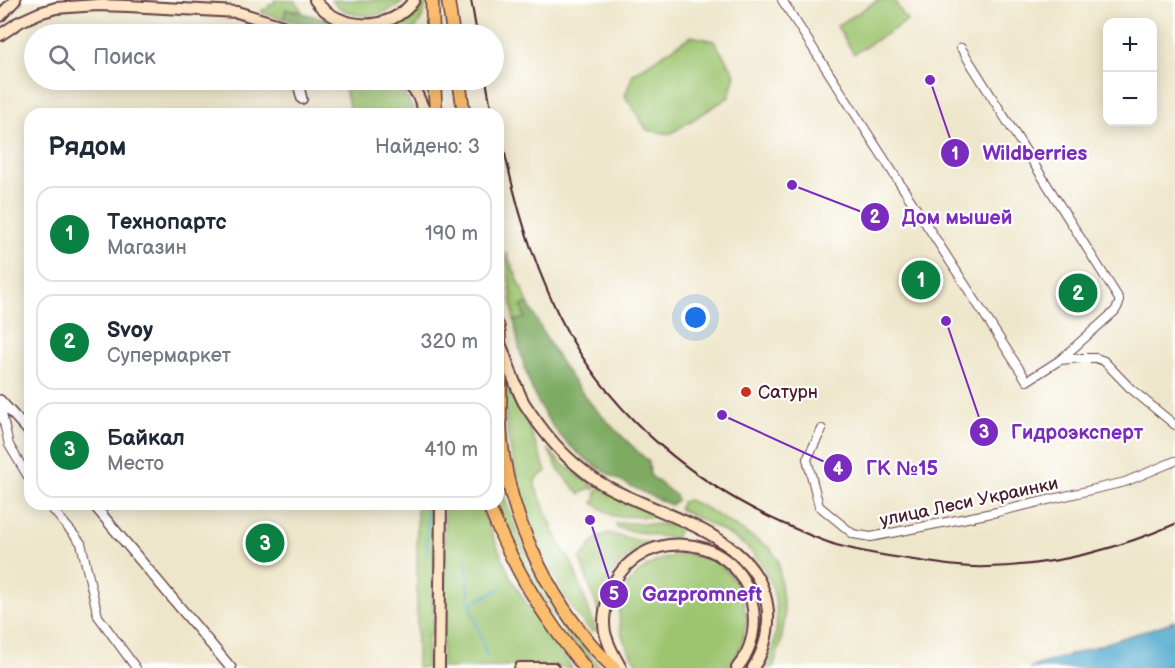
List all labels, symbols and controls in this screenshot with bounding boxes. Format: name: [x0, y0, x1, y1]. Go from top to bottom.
map controls: [1103, 18, 1157, 126]
button: +: [1103, 18, 1157, 72]
search box: [24, 24, 504, 90]
icon: search: [45, 41, 78, 74]
text: Поиск: [93, 44, 156, 71]
button: −: [1103, 72, 1157, 126]
text: Рядом: [48, 132, 126, 163]
callout: Wildberries: [940, 134, 1099, 172]
text: Найдено: 3: [375, 135, 480, 159]
text: Wildberries: [983, 142, 1088, 166]
text: 1: [951, 144, 959, 165]
callout: Дом мышей: [860, 198, 1024, 236]
text: Дом мышей: [902, 206, 1012, 230]
text: 2: [870, 207, 881, 228]
text: Технопартс: [107, 209, 227, 236]
text: 1: [65, 222, 74, 246]
text: 190 m: [425, 222, 478, 246]
text: Магазин: [107, 236, 187, 260]
pin: 1: [902, 258, 940, 302]
pin: 2: [1058, 270, 1098, 316]
your location: [681, 303, 710, 332]
text: Svoy: [107, 317, 153, 344]
text: 2: [64, 330, 75, 354]
text: 320 m: [420, 330, 478, 354]
text: Супермаркет: [107, 344, 231, 368]
place label: Сатурн: [758, 382, 818, 403]
marker: Сатурн: [739, 385, 753, 399]
callout: Гидроэксперт: [969, 413, 1155, 451]
text: Гидроэксперт: [1011, 421, 1144, 445]
text: 3: [979, 422, 989, 443]
text: Байкал: [107, 425, 185, 452]
text: 3: [64, 438, 75, 462]
text: 410 m: [424, 438, 478, 462]
callout: ГК №15: [823, 449, 950, 487]
text: Место: [107, 452, 164, 476]
text: ГК №15: [866, 457, 939, 481]
text: 4: [833, 459, 844, 480]
street label: улица Леси Украинки: [878, 473, 1060, 531]
pin: 3: [246, 520, 284, 566]
callout: Gazpromneft: [599, 575, 774, 613]
text: Gazpromneft: [642, 583, 762, 607]
text: 5: [609, 584, 619, 605]

